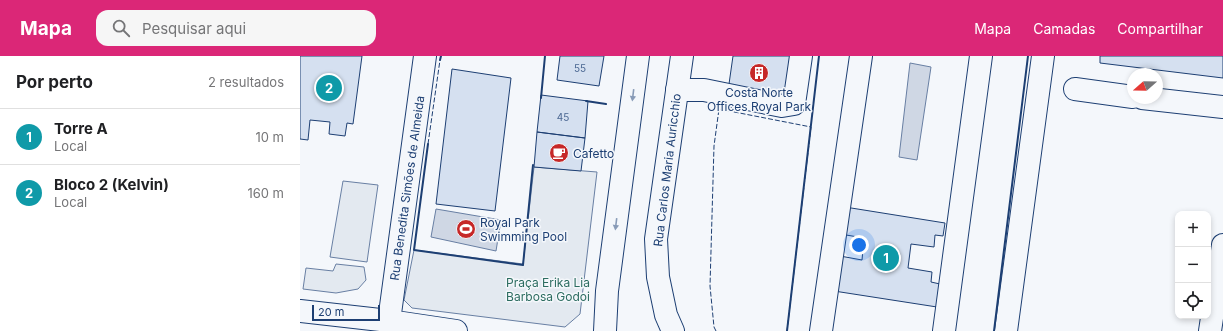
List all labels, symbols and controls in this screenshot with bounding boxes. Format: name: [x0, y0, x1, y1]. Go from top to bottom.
search box: [96, 10, 376, 46]
text: Mapa: [20, 17, 72, 40]
icon: search: [110, 17, 132, 39]
text: Pesquisar aqui: [142, 19, 246, 38]
text: Mapa: [974, 20, 1011, 37]
text: Camadas: [1033, 20, 1095, 37]
text: Compartilhar: [1117, 20, 1203, 37]
house number: 55: [574, 62, 586, 74]
building icon: Costa Norte Offices Royal Park: [748, 62, 770, 84]
north arrow: [1127, 68, 1163, 104]
text: Por perto: [16, 72, 93, 92]
pin: 2: [316, 73, 342, 103]
text: 2 resultados: [208, 74, 284, 90]
place label: Costa Norte Offices Royal Park: [707, 85, 811, 114]
one-way arrow: [630, 89, 636, 101]
street label: Rua Carlos Maria Auricchio: [650, 93, 684, 247]
street label: Rua Benedita Simões de Almeida: [387, 95, 427, 281]
house number: 45: [557, 111, 569, 123]
text: Torre A: [54, 119, 108, 138]
text: 1: [26, 129, 32, 145]
text: 10 m: [255, 129, 284, 145]
text: Local: [54, 138, 87, 154]
cafe icon: Cafetto: [548, 142, 570, 164]
place label: Cafetto: [573, 146, 614, 161]
text: Bloco 2 (Kelvin): [54, 175, 169, 194]
text: 2: [25, 185, 33, 201]
text: 160 m: [247, 185, 284, 201]
text: Local: [54, 194, 87, 210]
map controls: [1175, 211, 1211, 319]
button: +: [1175, 211, 1211, 247]
place label: Royal Park Swimming Pool: [480, 215, 567, 244]
sports icon: Royal Park Swimming Pool: [455, 218, 477, 240]
one-way arrow: [613, 218, 619, 230]
your location: [849, 235, 869, 255]
pin: 1: [873, 243, 899, 273]
button: −: [1175, 247, 1211, 283]
park label: Praça Erika Lia Barbosa Godoi: [506, 275, 590, 304]
button: locate: [1175, 283, 1211, 319]
scale bar: [312, 303, 380, 322]
text: 20 m: [318, 305, 344, 319]

